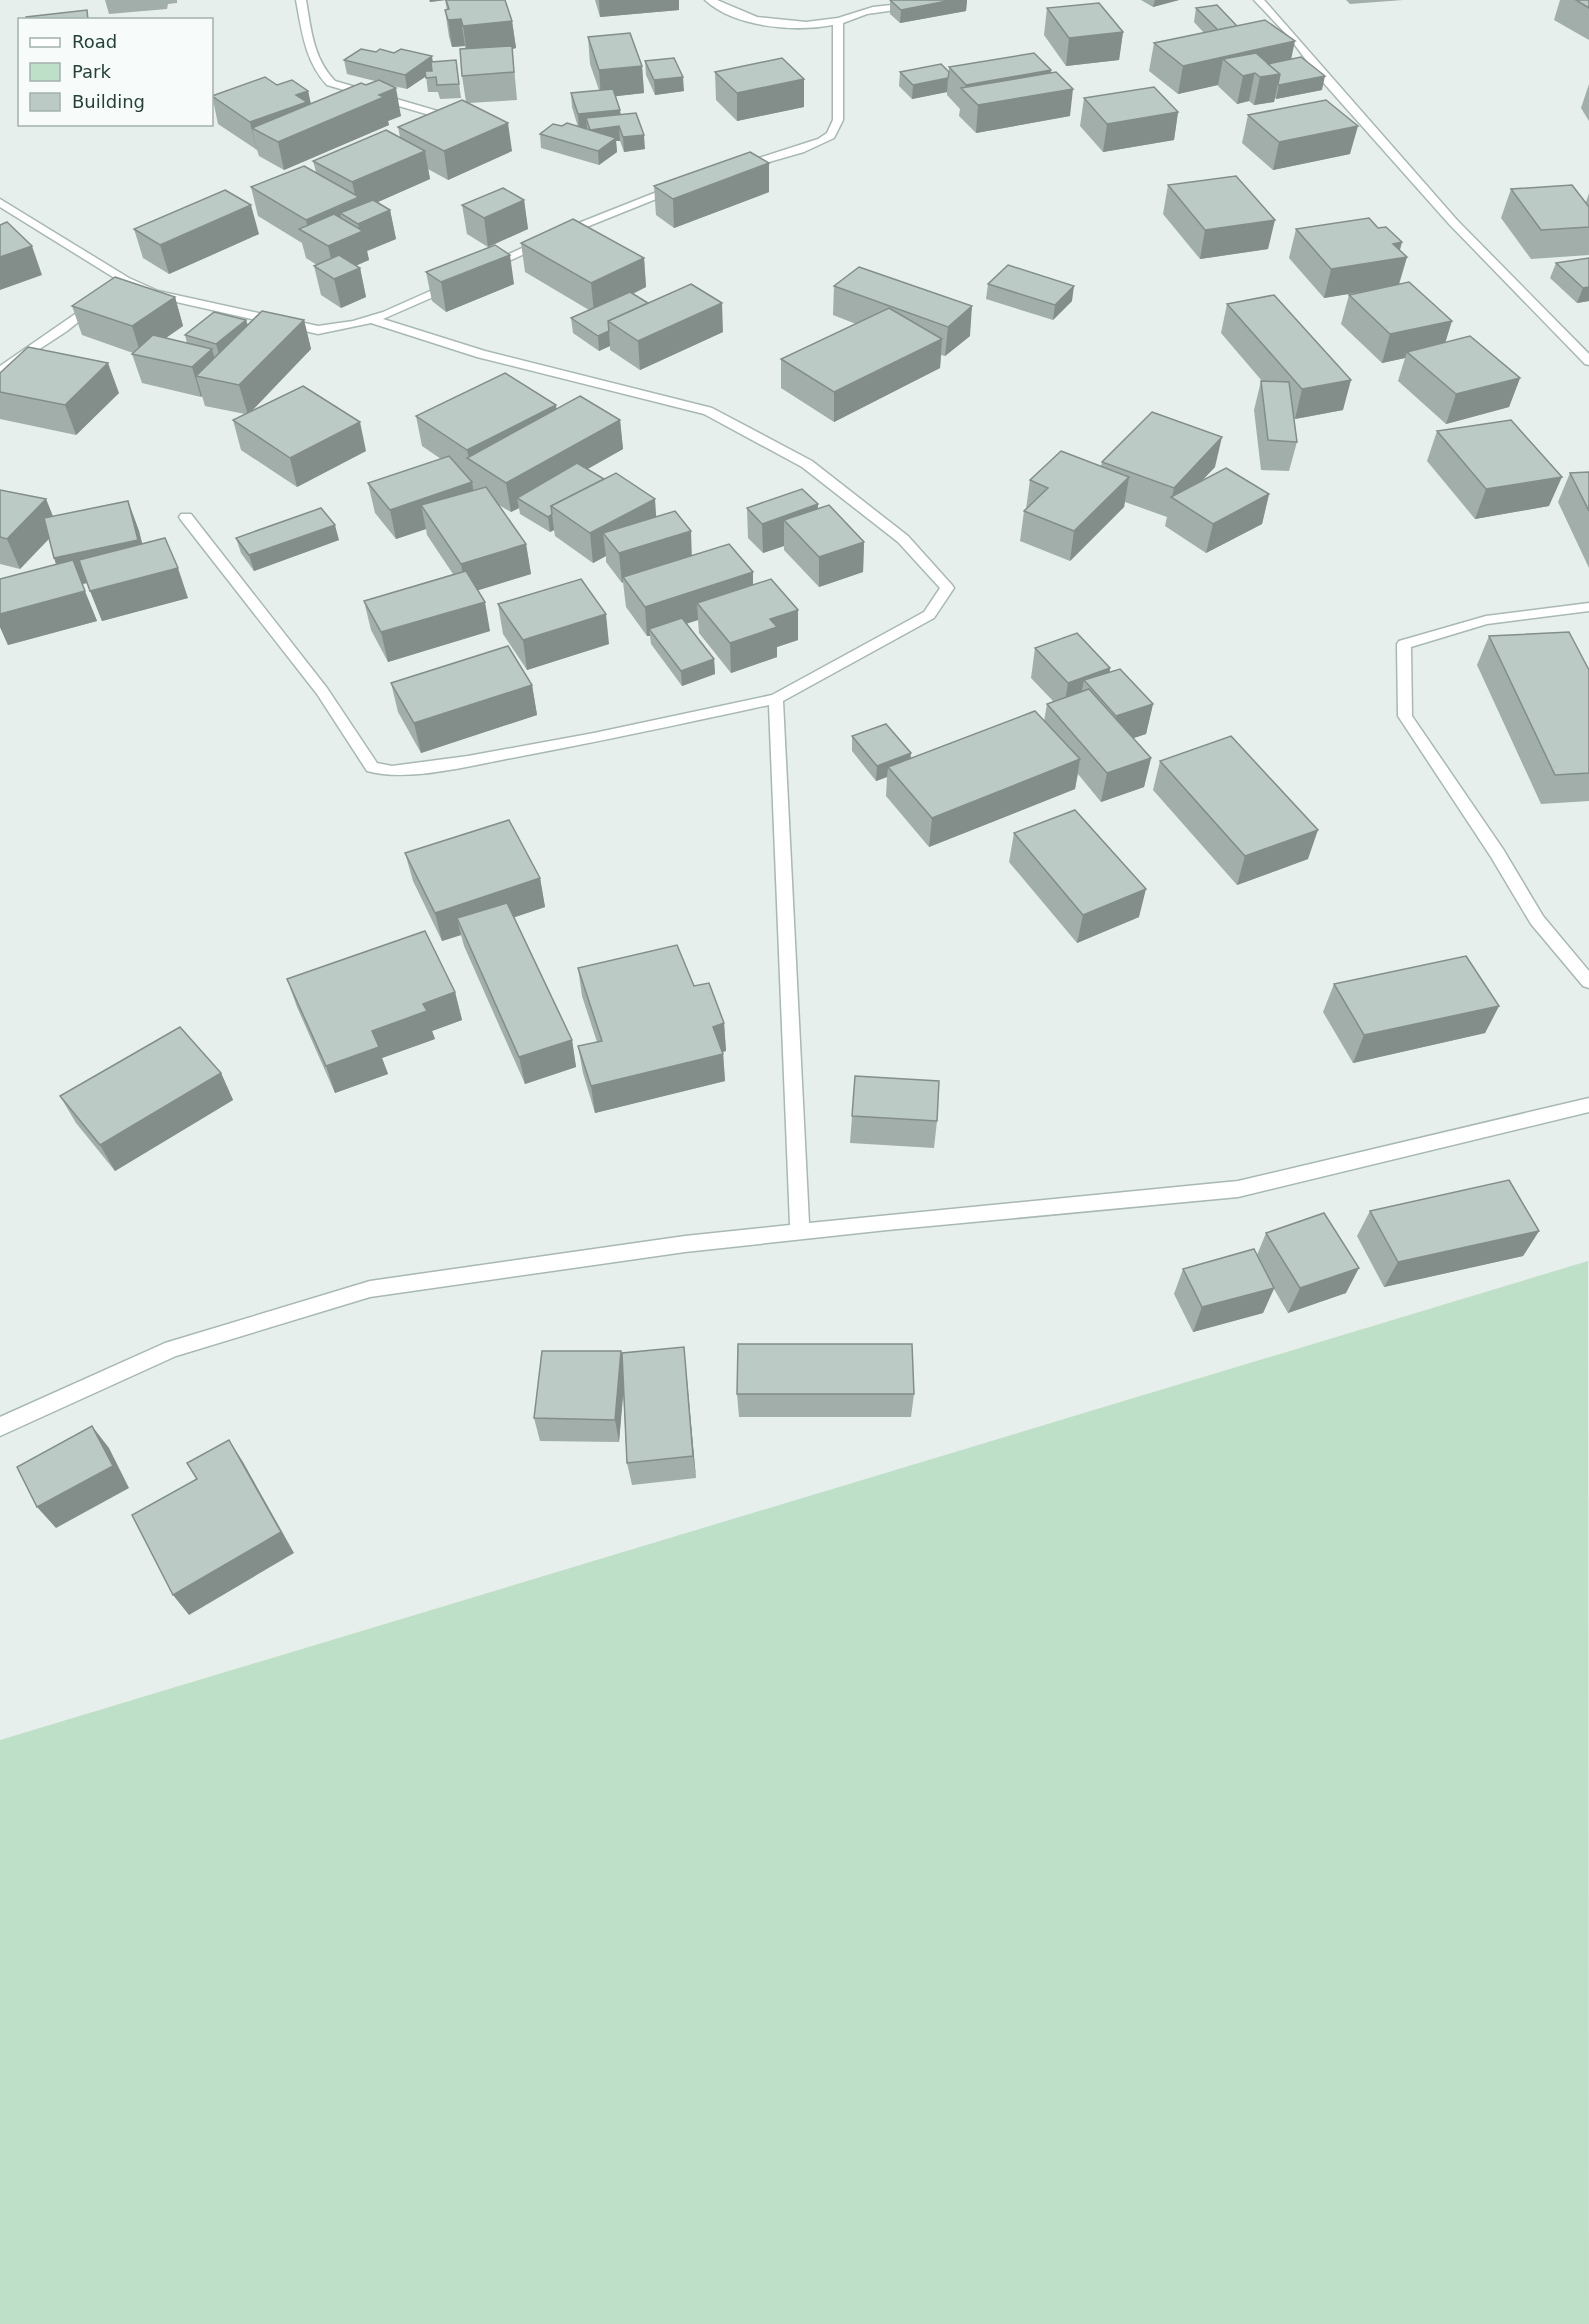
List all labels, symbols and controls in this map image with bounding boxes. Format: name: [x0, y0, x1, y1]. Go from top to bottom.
legend: [18, 18, 213, 126]
text: Road: [72, 31, 117, 52]
text: Park: [72, 61, 111, 82]
text: Building: [72, 91, 145, 112]

